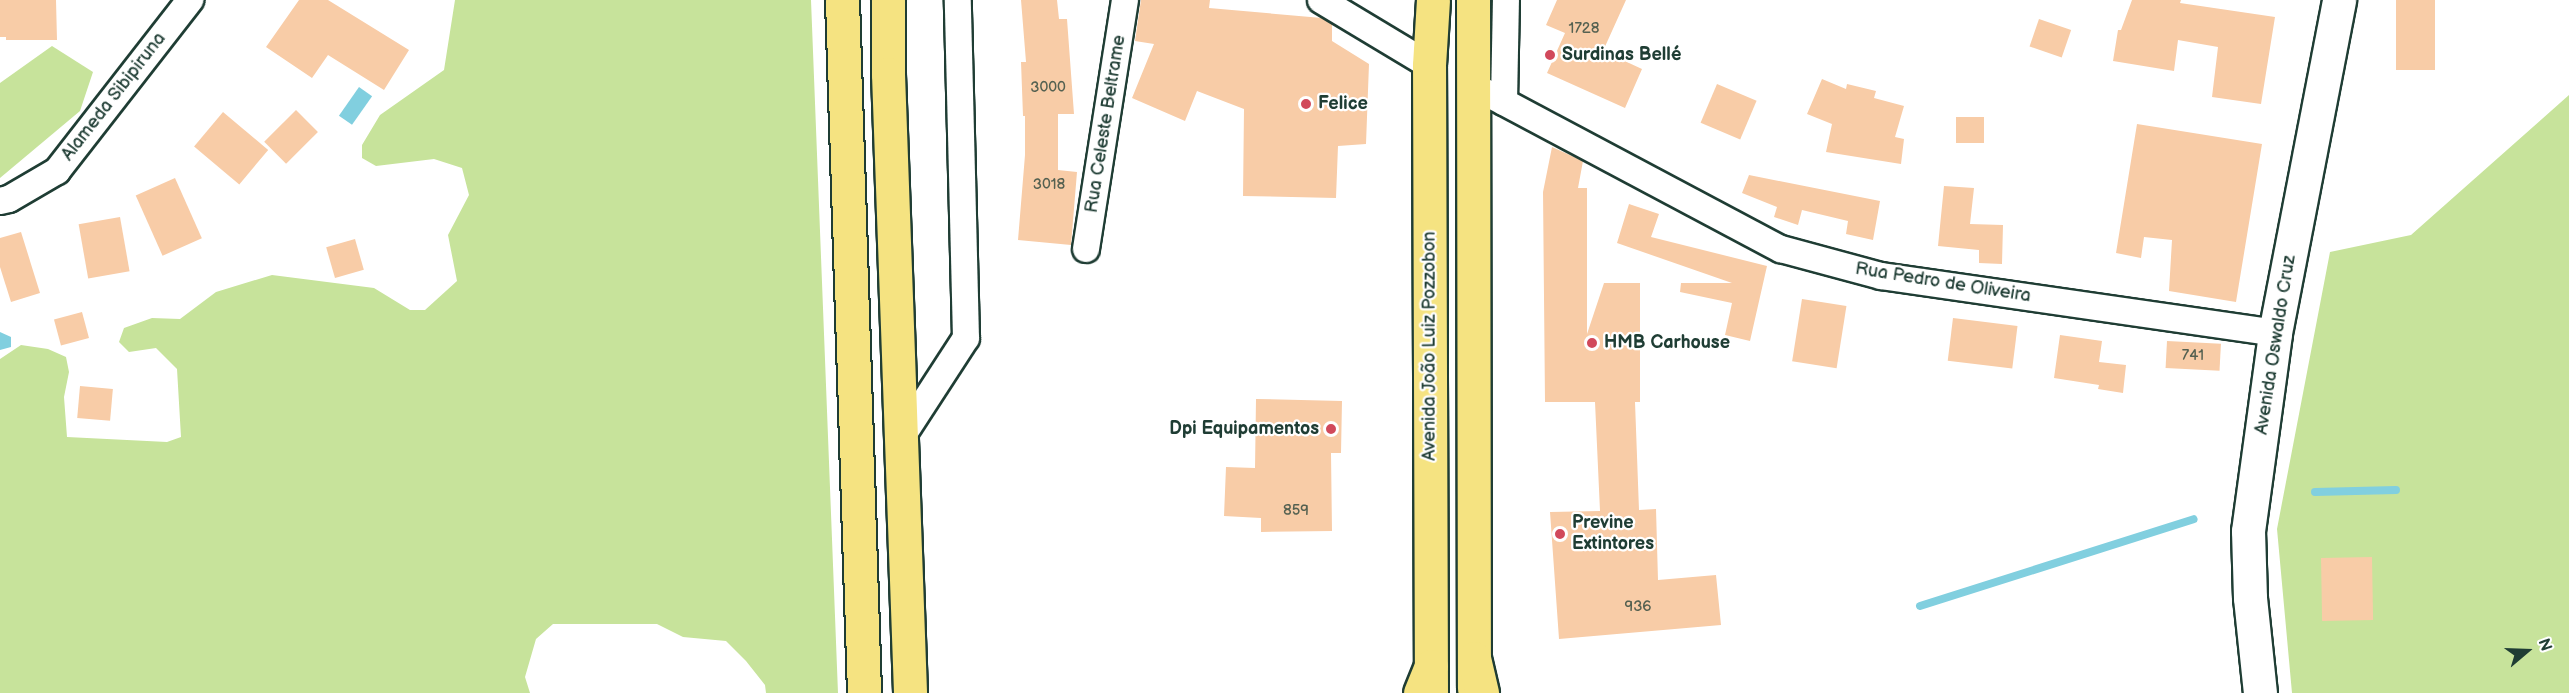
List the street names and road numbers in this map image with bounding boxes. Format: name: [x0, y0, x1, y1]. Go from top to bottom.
street label: Alameda Sibipiruna: [57, 29, 171, 165]
street label: Rua Celeste Beltrame: [1081, 34, 1131, 214]
street label: Avenida João Luiz Pozzobon: [1419, 231, 1441, 461]
street label: Avenida Oswaldo Cruz: [2251, 254, 2301, 436]
street label: Rua Pedro de Oliveira: [1854, 258, 2032, 308]

